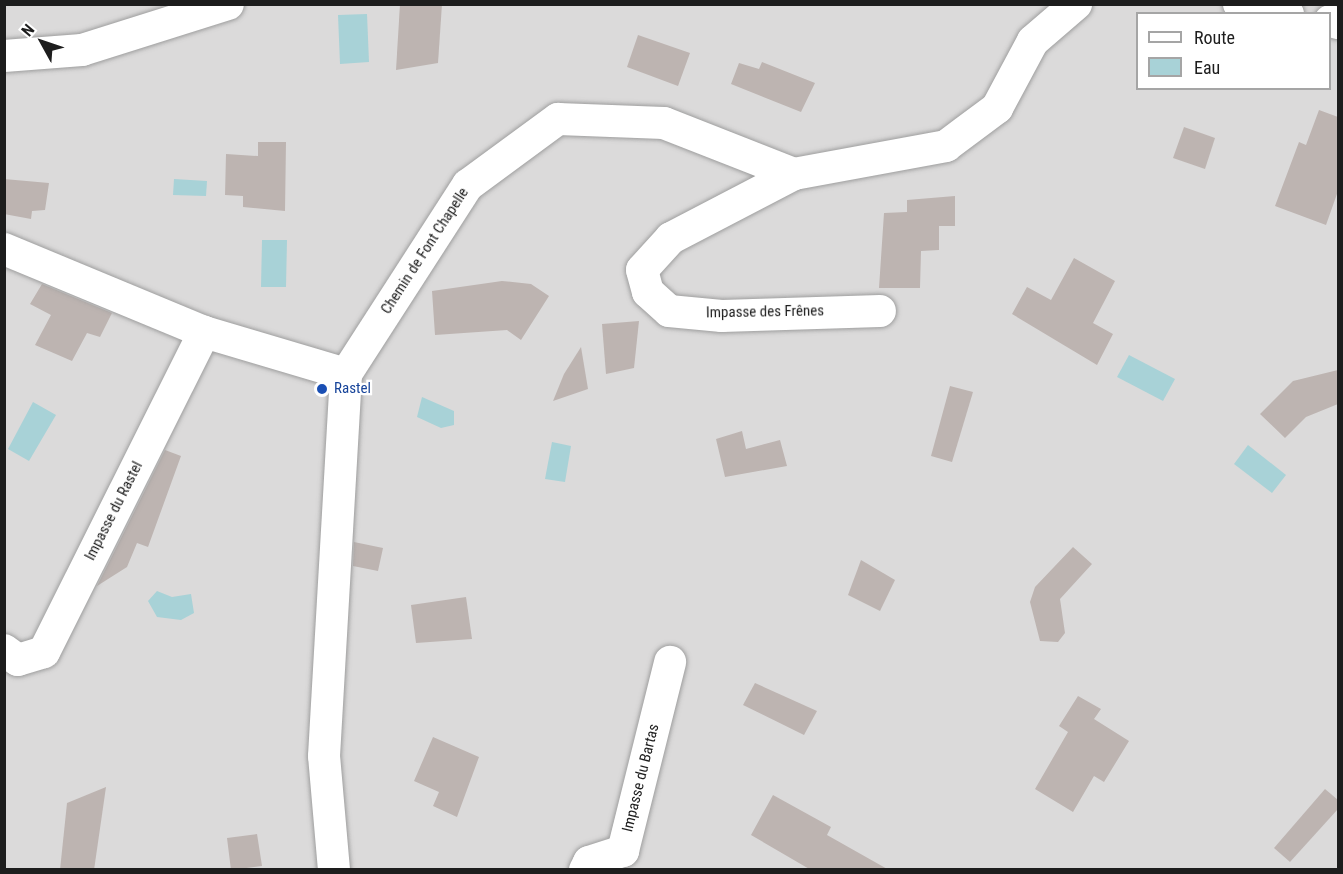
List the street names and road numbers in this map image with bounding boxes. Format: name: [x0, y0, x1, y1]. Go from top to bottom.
street label: Chemin de Font Chapelle: [377, 184, 473, 318]
street label: Impasse des Frênes: [706, 302, 824, 322]
street label: Impasse du Rastel: [81, 458, 147, 564]
street label: Impasse du Bartas: [619, 722, 663, 834]

